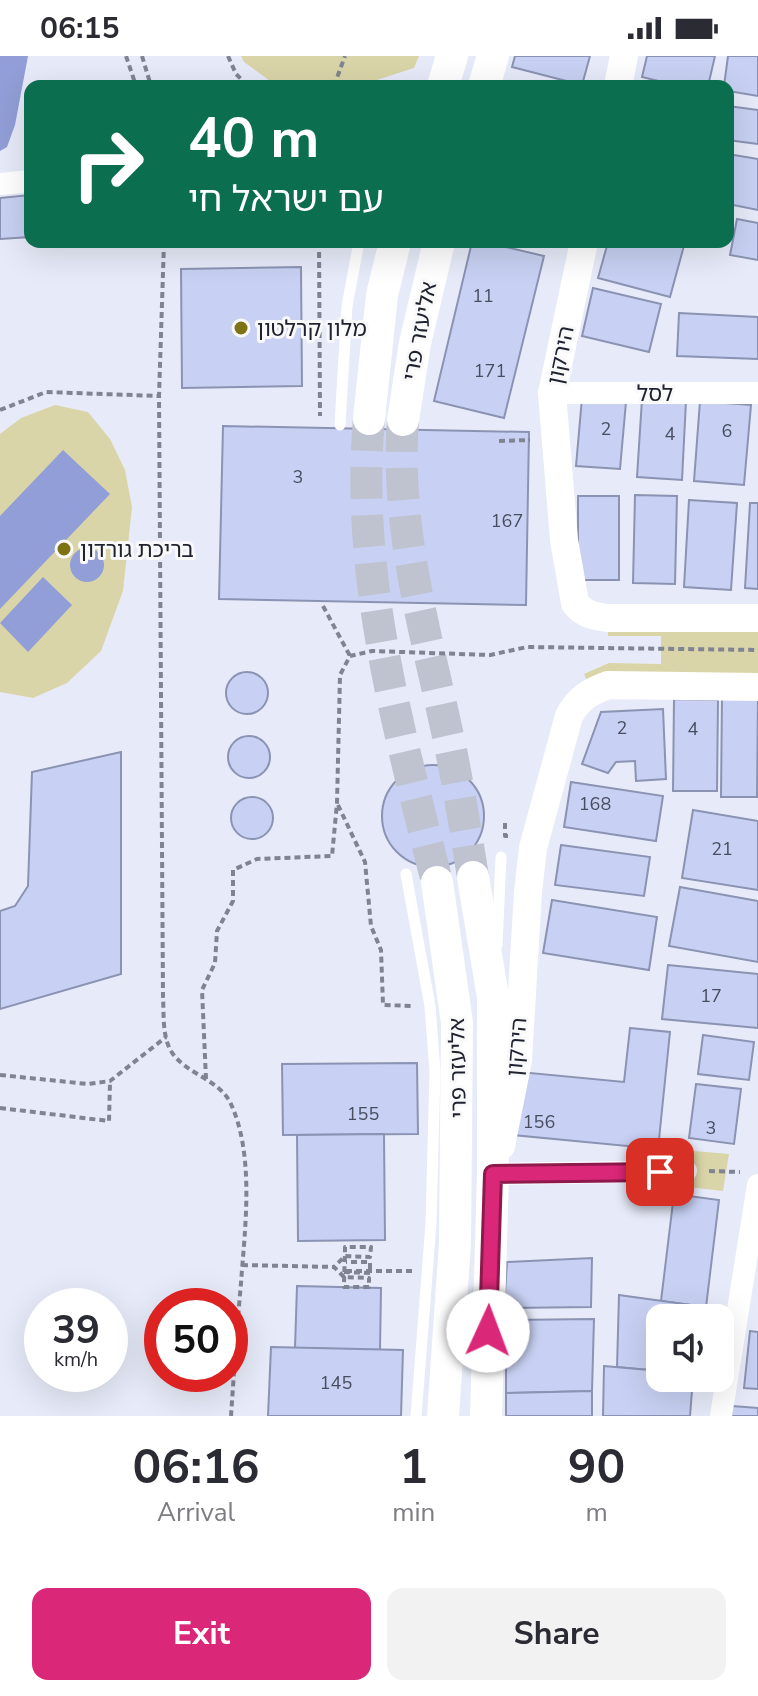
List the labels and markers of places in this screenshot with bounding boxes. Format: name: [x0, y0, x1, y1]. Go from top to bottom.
place label: מלון קרלטון: [257, 314, 367, 344]
marker: מלון קרלטון: [232, 319, 250, 337]
place label: בריכת גורדון: [80, 535, 194, 565]
marker: בריכת גורדון: [55, 540, 73, 558]
pin: [626, 1138, 694, 1206]

